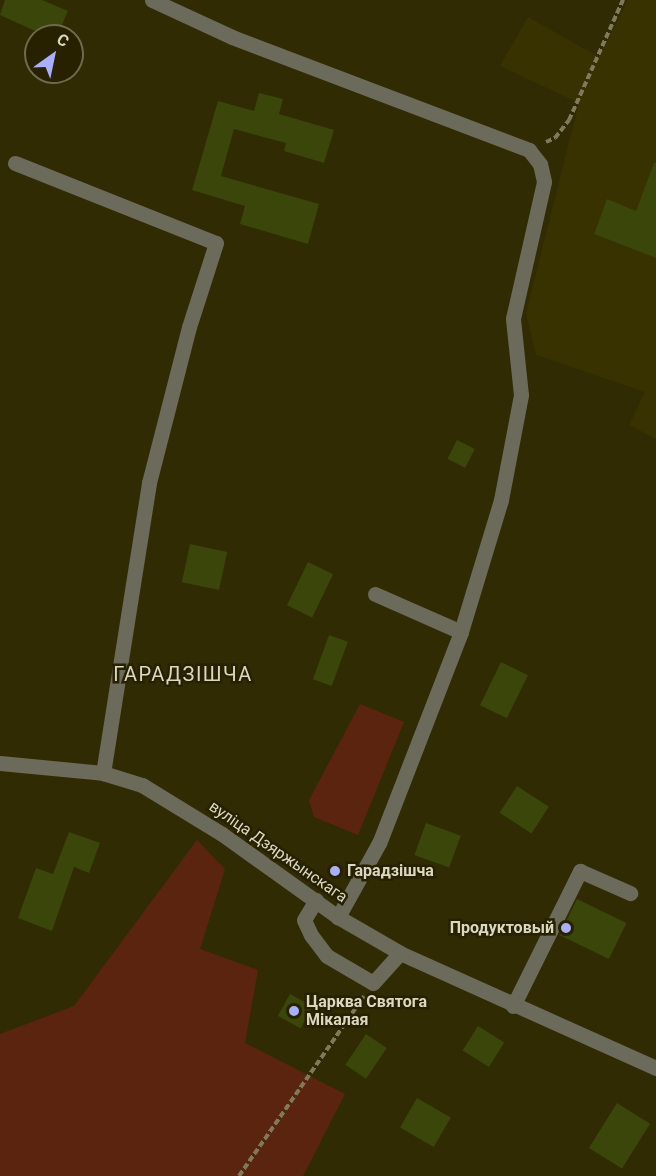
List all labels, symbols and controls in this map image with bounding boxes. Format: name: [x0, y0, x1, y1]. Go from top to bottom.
north arrow: [24, 24, 84, 84]
text: С: [53, 29, 73, 51]
district label: ГАРАДЗІШЧА: [113, 662, 253, 686]
street label: вуліца Дзяржынскага: [205, 797, 351, 907]
place label: Гарадзішча: [347, 861, 434, 881]
marker: Гарадзішча: [328, 864, 342, 878]
place label: Продуктовый: [450, 918, 554, 938]
marker: Продуктовый: [559, 921, 573, 935]
place label: Царква Святога Мікалая: [306, 992, 427, 1030]
marker: Царква Святога Мікалая: [287, 1004, 301, 1018]

